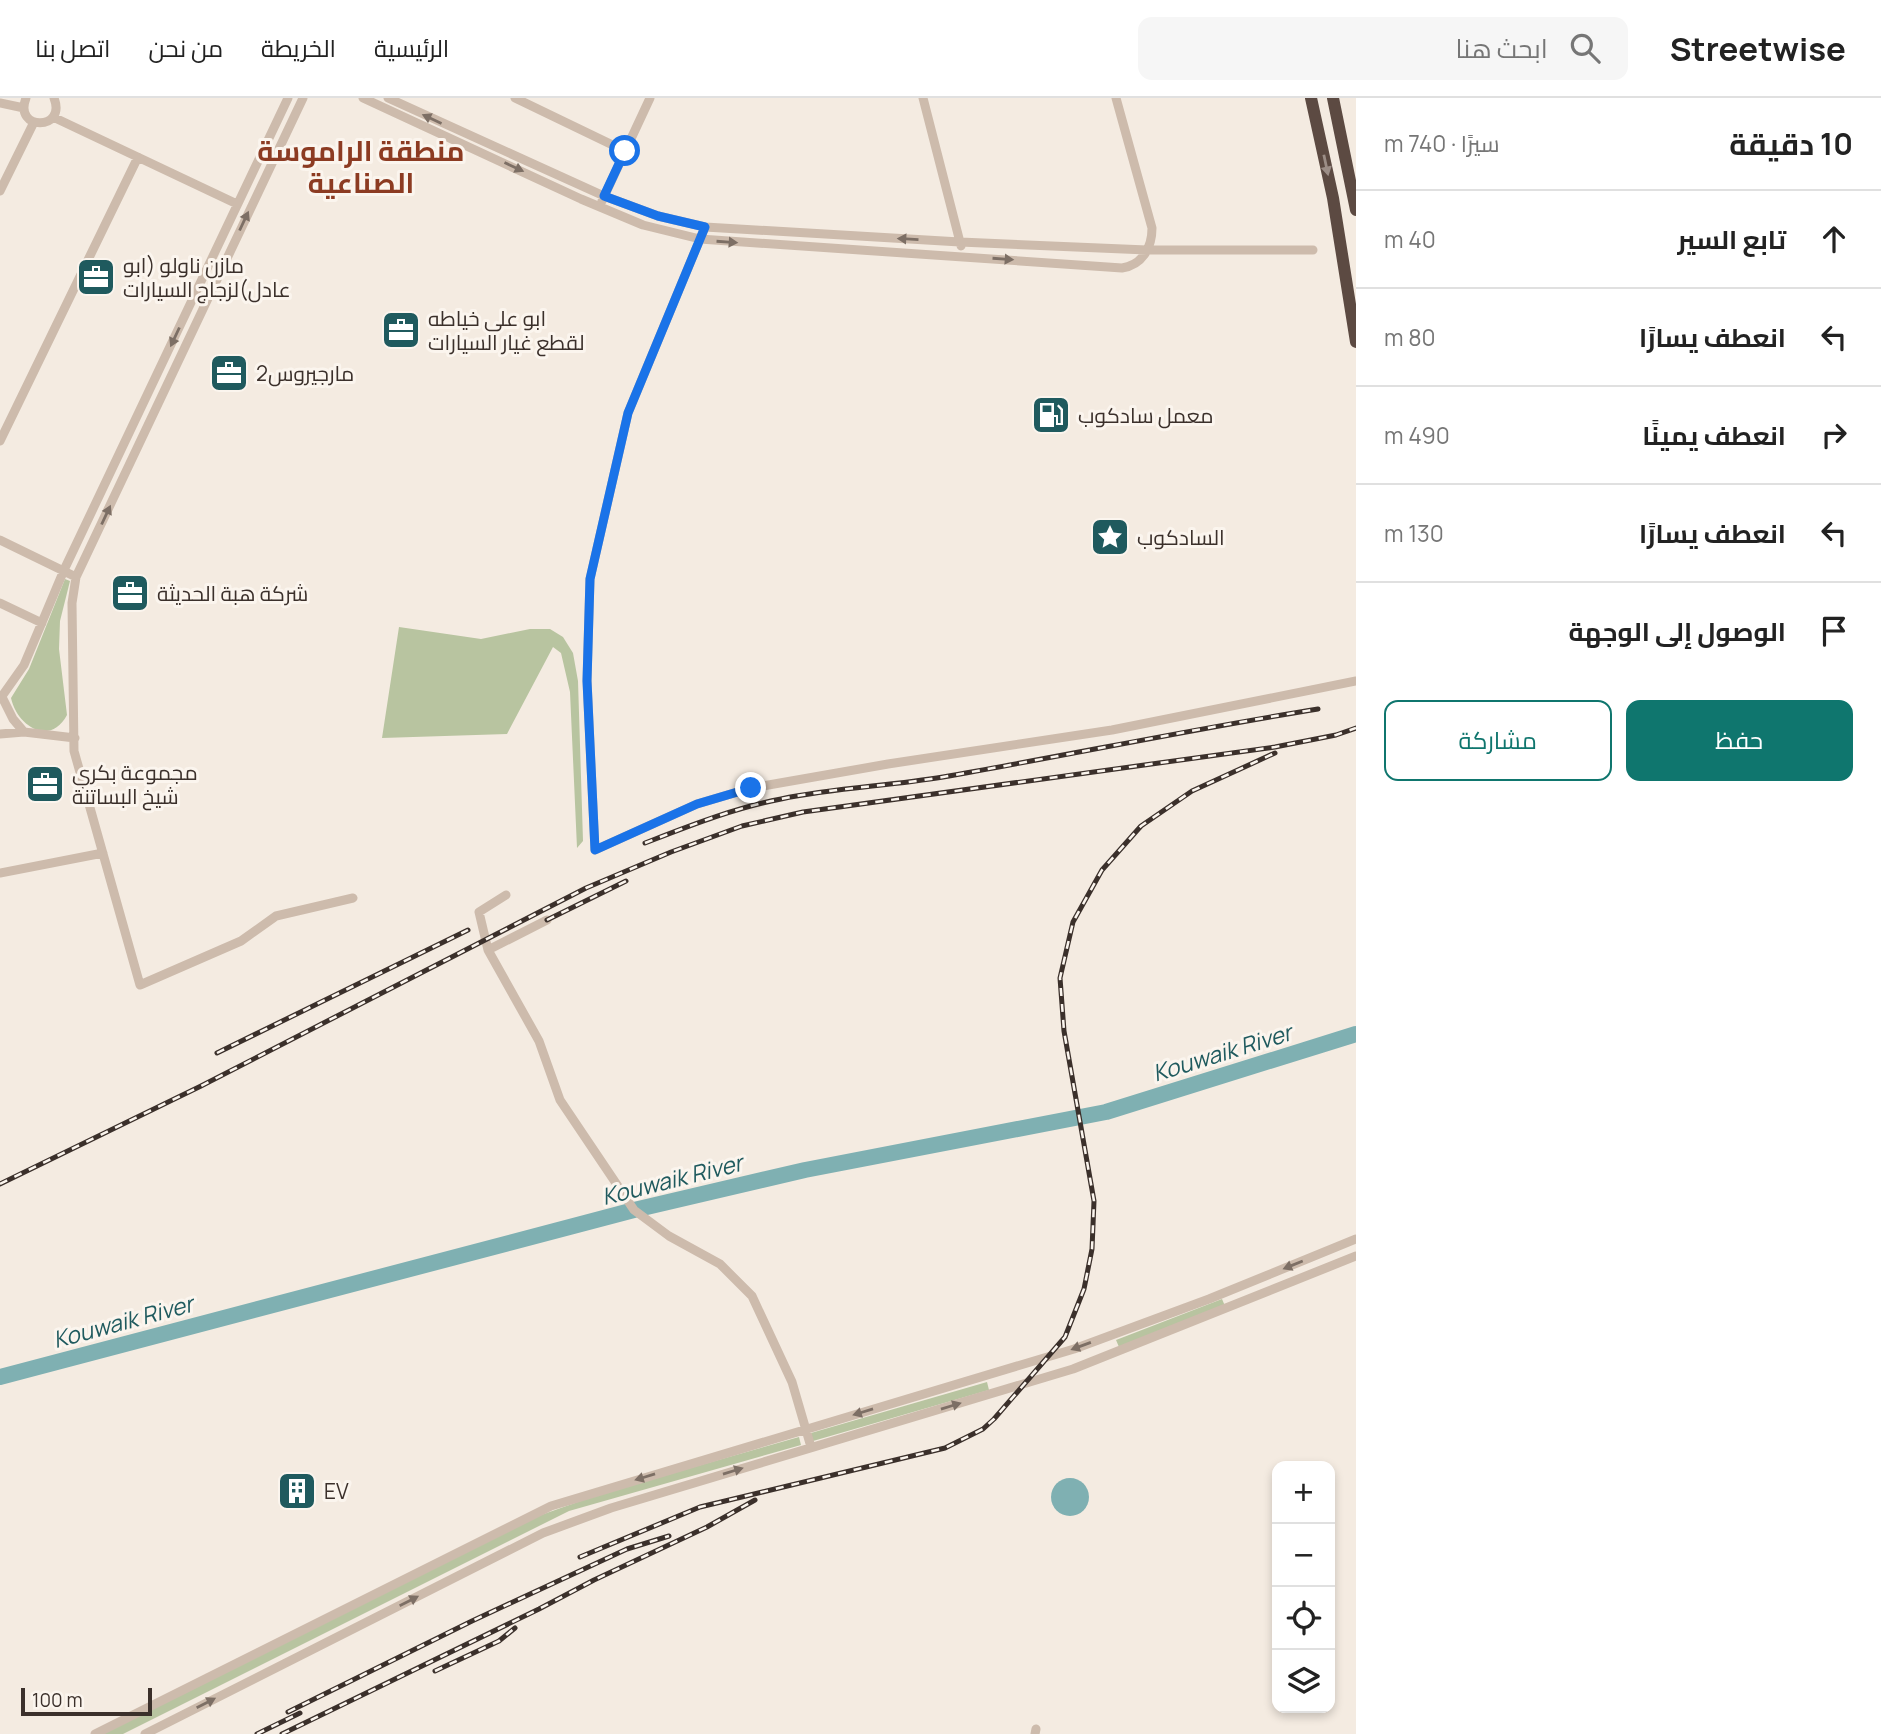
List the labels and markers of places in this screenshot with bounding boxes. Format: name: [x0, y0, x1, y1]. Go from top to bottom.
place label: مازن ناولو (ابو عادل)لزجاج السيارات: [123, 251, 291, 304]
office icon: مازن ناولو (ابو عادل)لزجاج السيارات: [75, 256, 117, 298]
place label: ابو علي خياطه لقطع غيار السيارات: [428, 304, 585, 357]
office icon: ابو علي خياطه لقطع غيار السيارات: [380, 309, 422, 351]
office icon: مارجيروس2: [208, 352, 250, 394]
place label: مارجيروس2: [256, 359, 354, 387]
fuel station icon: معمل سادكوب: [1030, 394, 1072, 436]
place label: معمل سادكوب: [1078, 401, 1213, 429]
place icon: السادكوب: [1089, 516, 1131, 558]
place label: السادكوب: [1137, 523, 1225, 551]
office icon: شركة هبة الحديثة: [109, 572, 151, 614]
place label: شركة هبة الحديثة: [157, 579, 308, 607]
place label: مجموعة بكري شيخ البساتنة: [72, 758, 198, 811]
office icon: مجموعة بكري شيخ البساتنة: [24, 763, 66, 805]
building icon: EV: [276, 1470, 318, 1512]
place label: EV: [324, 1477, 349, 1505]

